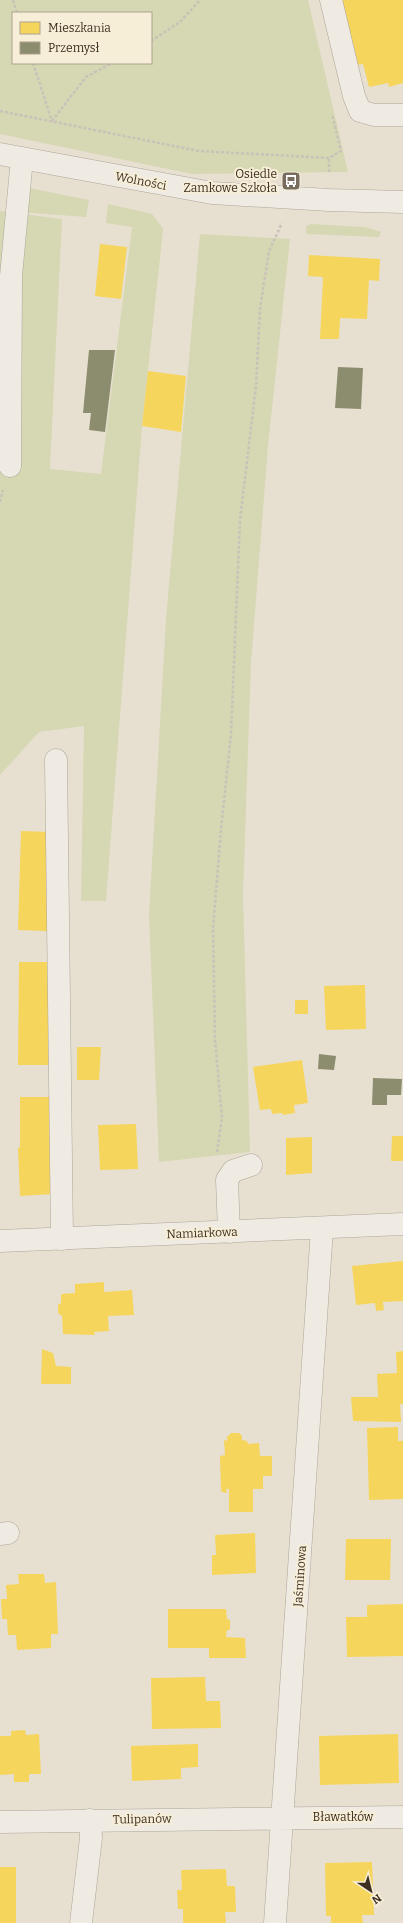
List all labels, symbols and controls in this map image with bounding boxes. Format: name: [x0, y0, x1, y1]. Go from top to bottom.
legend: [12, 12, 152, 64]
text: Mieszkania: [48, 21, 111, 35]
text: Przemysł: [48, 41, 100, 55]
place label: Osiedle Zamkowe Szkoła: [183, 167, 277, 195]
street label: Wolności: [114, 169, 168, 193]
bus stop icon: Osiedle Zamkowe Szkoła: [280, 170, 302, 192]
street label: Namiarkowa: [166, 1225, 238, 1241]
street label: Jaśminowa: [291, 1544, 309, 1608]
street label: Bławatków: [313, 1810, 374, 1824]
street label: Tulipanów: [112, 1811, 172, 1827]
north arrow: [351, 1871, 391, 1911]
text: N: [369, 1891, 384, 1907]

